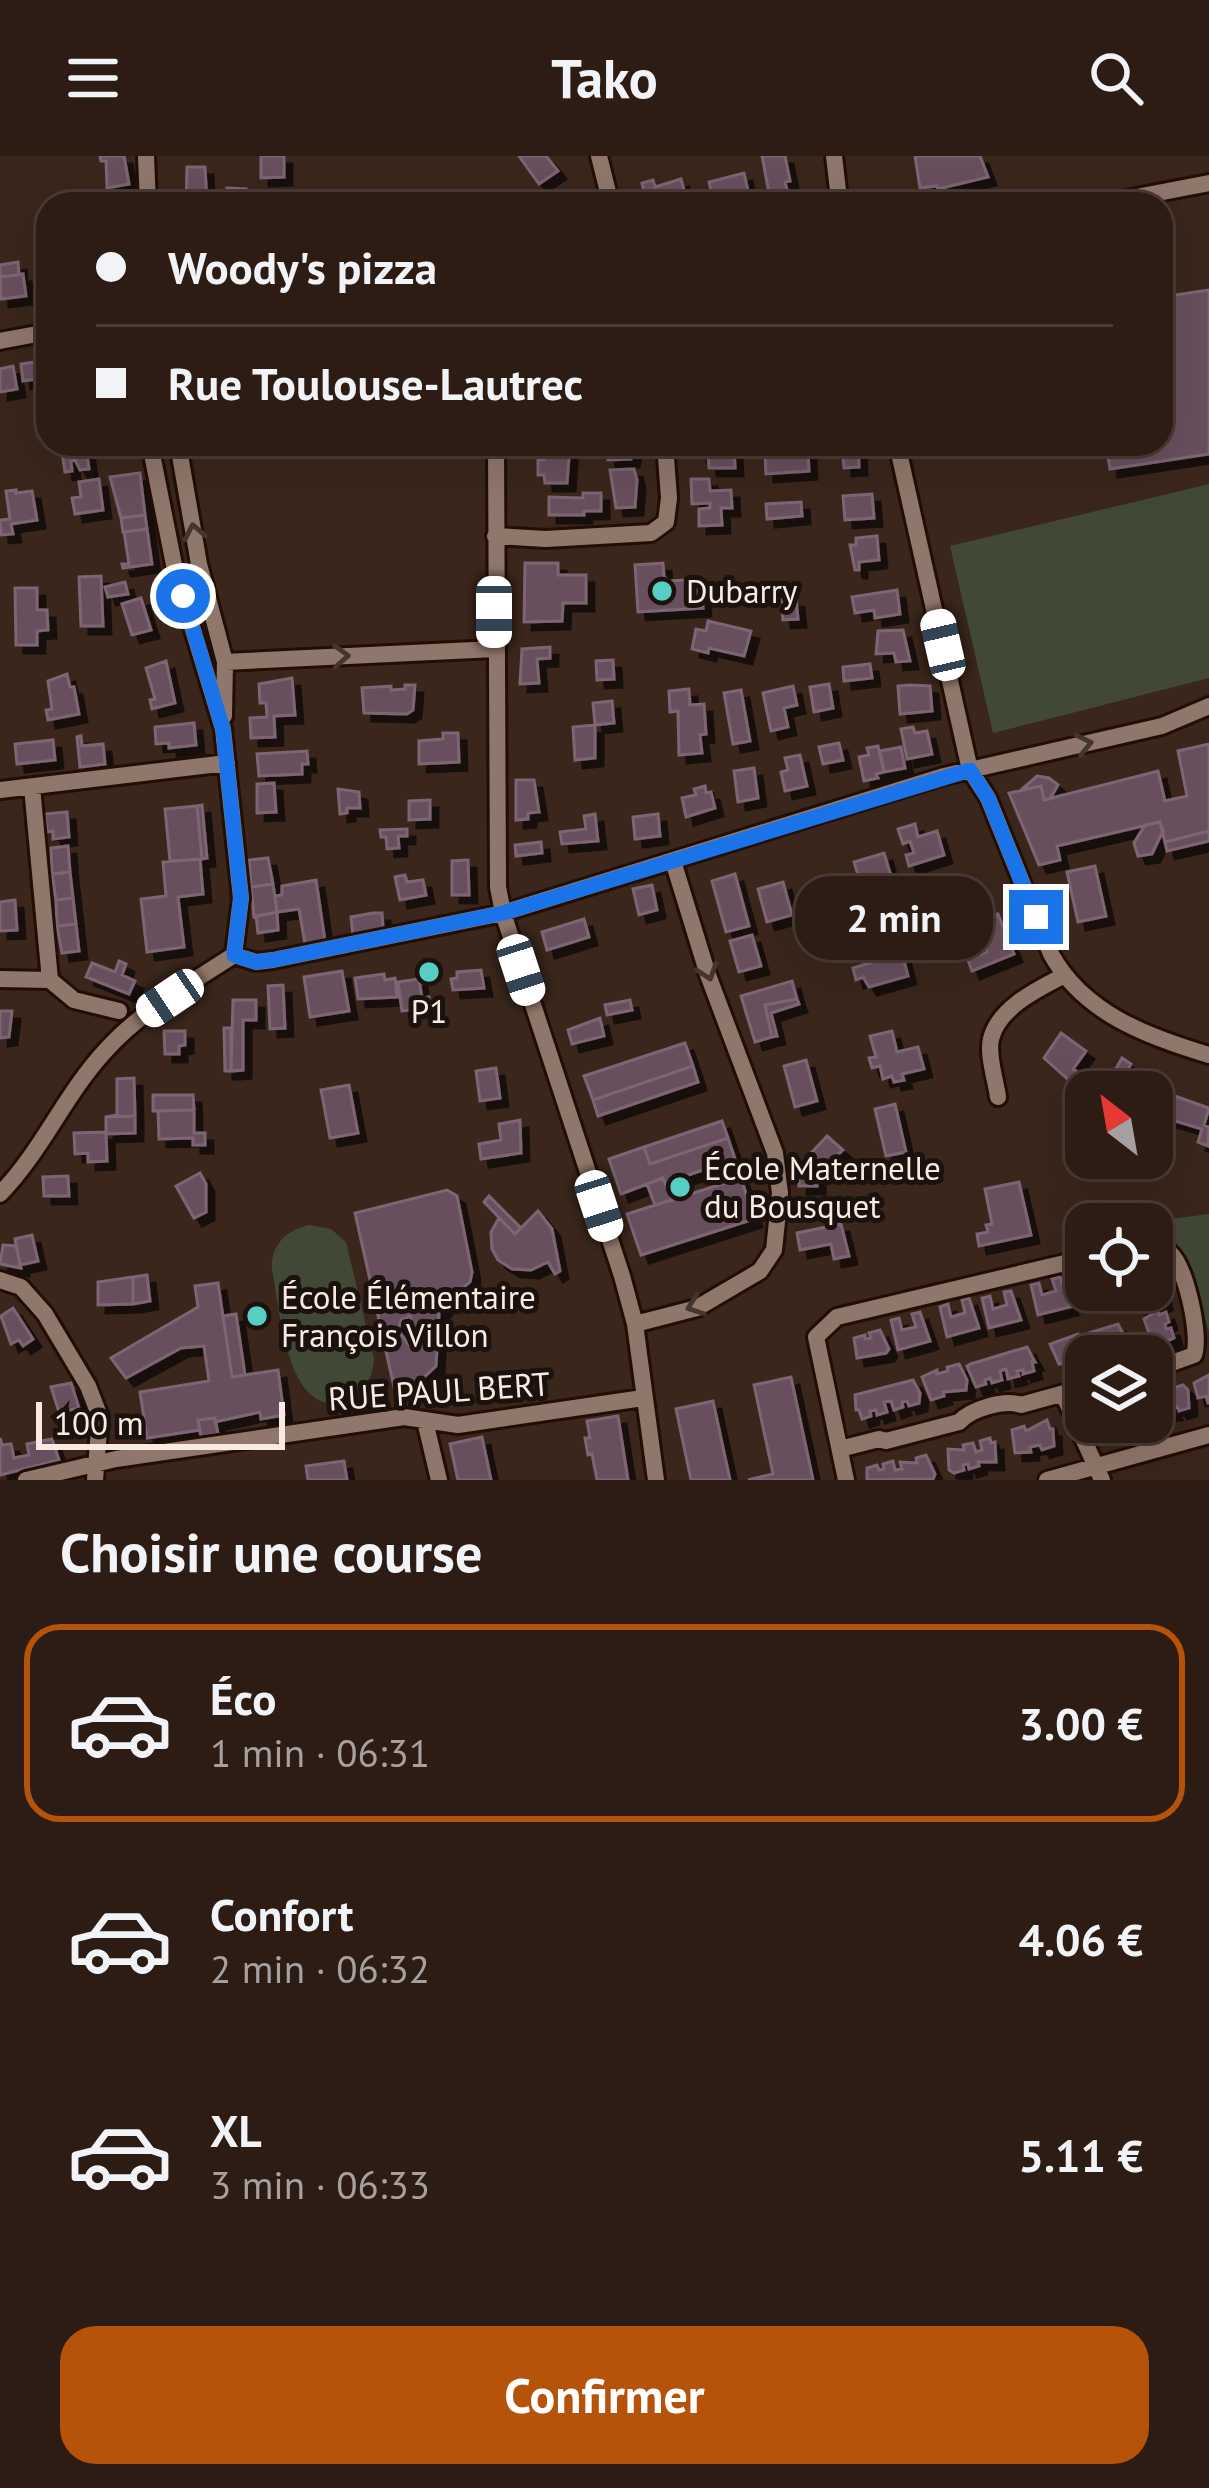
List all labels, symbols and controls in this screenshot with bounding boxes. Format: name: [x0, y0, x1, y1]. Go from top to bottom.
text: Tako: [551, 43, 658, 113]
icon: menu: [60, 45, 126, 111]
icon: search: [1083, 45, 1149, 111]
text: Woody's pizza: [168, 238, 437, 296]
text: Rue Toulouse-Lautrec: [168, 354, 583, 412]
one-way arrow: [182, 523, 207, 543]
route start: [156, 569, 210, 623]
place label: Dubarry: [686, 569, 798, 612]
car: [476, 576, 512, 648]
marker: Dubarry: [649, 578, 675, 604]
car: [917, 606, 969, 684]
one-way arrow: [333, 643, 351, 669]
one-way arrow: [1074, 732, 1094, 757]
callout: 2 min: [796, 875, 994, 959]
route end: [1009, 890, 1063, 944]
text: 2 min: [846, 892, 942, 943]
car: [493, 930, 549, 1010]
marker: P1: [416, 959, 442, 985]
one-way arrow: [694, 960, 718, 981]
car: [130, 963, 210, 1033]
place label: P1: [411, 989, 447, 1032]
north arrow: [1065, 1071, 1173, 1179]
map controls: [1065, 1071, 1173, 1443]
place label: École Maternelle du Bousquet: [704, 1146, 941, 1227]
car: [571, 1166, 627, 1246]
marker: École Maternelle du Bousquet: [667, 1174, 693, 1200]
button: locate: [1065, 1203, 1173, 1311]
place label: École Élémentaire François Villon: [281, 1275, 536, 1356]
one-way arrow: [686, 1292, 707, 1316]
marker: École Élémentaire François Villon: [244, 1303, 270, 1329]
button: layers: [1065, 1335, 1173, 1443]
street label: RUE PAUL BERT: [327, 1361, 551, 1420]
scale bar: [36, 1396, 285, 1449]
text: 100 m: [54, 1401, 144, 1444]
text: Choisir une course: [60, 1517, 482, 1587]
icon: car: [66, 1669, 174, 1777]
text: Éco: [210, 1669, 276, 1727]
text: 3.00 €: [1018, 1694, 1143, 1752]
text: 1 min · 06:31: [210, 1727, 430, 1778]
icon: car: [66, 1885, 174, 1993]
text: Confort: [210, 1885, 353, 1943]
text: 4.06 €: [1018, 1910, 1143, 1968]
text: 2 min · 06:32: [210, 1943, 430, 1994]
icon: car: [66, 2101, 174, 2209]
text: XL: [210, 2101, 262, 2159]
text: 5.11 €: [1018, 2126, 1143, 2184]
text: 3 min · 06:33: [210, 2159, 430, 2210]
button: Confirmer: [60, 2326, 1149, 2464]

